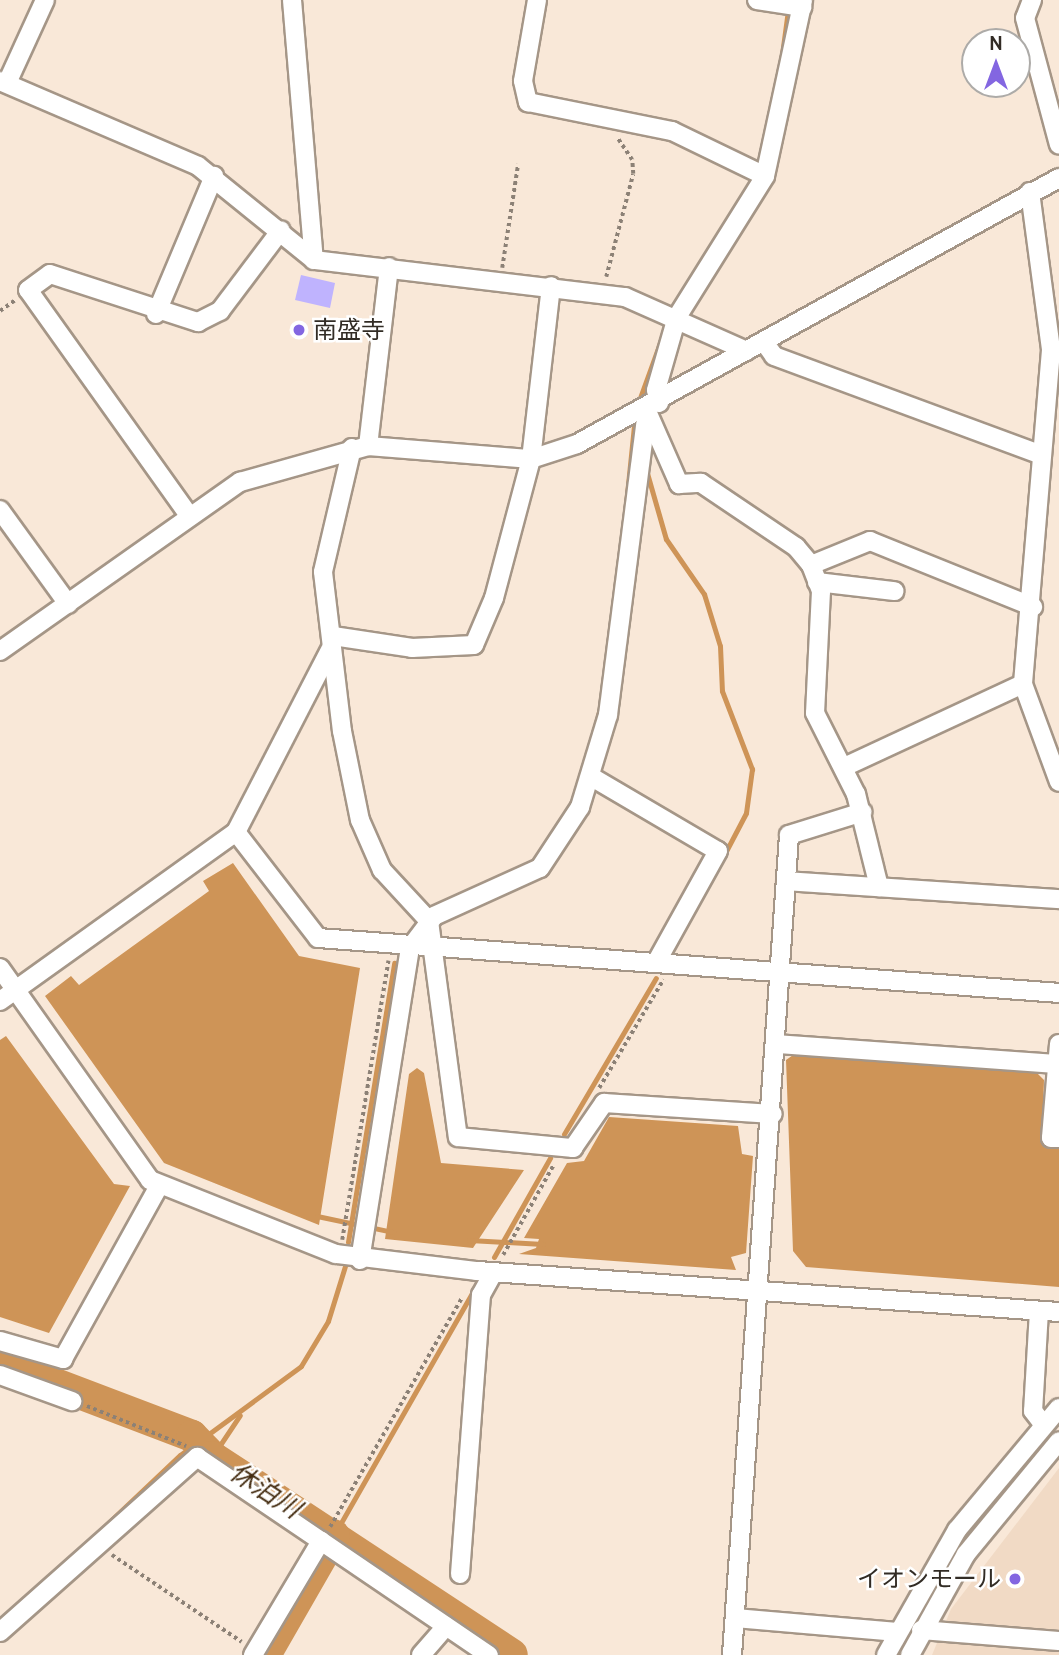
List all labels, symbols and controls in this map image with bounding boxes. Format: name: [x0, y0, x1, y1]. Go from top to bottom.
north arrow: [961, 28, 1031, 98]
text: N: [989, 32, 1003, 55]
place label: 南盛寺: [313, 316, 385, 344]
marker: 南盛寺: [291, 322, 307, 338]
water label: 休泊川: [224, 1457, 306, 1525]
place label: イオンモール: [857, 1565, 1001, 1593]
marker: イオンモール: [1007, 1571, 1023, 1587]

